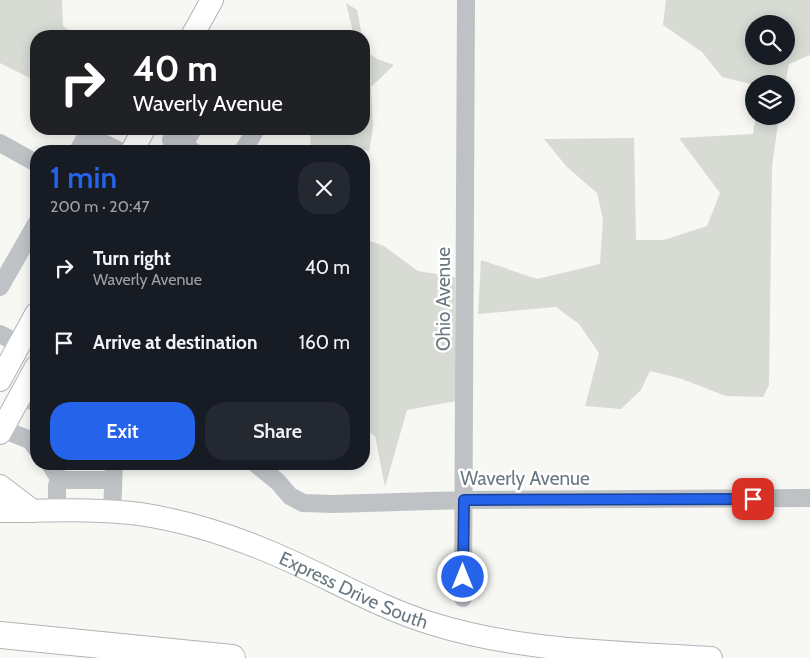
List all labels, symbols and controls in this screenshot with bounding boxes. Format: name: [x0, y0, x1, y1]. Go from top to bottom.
map controls: [745, 15, 795, 125]
button: search: [745, 15, 795, 65]
text: 40 m: [133, 47, 218, 90]
icon: right: [50, 50, 115, 115]
button: layers: [745, 75, 795, 125]
text: Waverly Avenue: [133, 90, 283, 117]
text: 1 min: [50, 159, 117, 196]
button: close: [298, 162, 350, 214]
text: 200 m · 20:47: [50, 197, 150, 216]
text: Turn right: [93, 247, 171, 270]
street label: Ohio Avenue: [432, 247, 455, 351]
icon: right: [50, 254, 78, 282]
text: 40 m: [305, 256, 350, 279]
text: Waverly Avenue: [93, 270, 202, 289]
icon: arrive: [50, 329, 78, 357]
text: Arrive at destination: [93, 331, 257, 354]
text: 160 m: [299, 331, 350, 354]
button: Exit: [50, 402, 195, 460]
button: Share: [205, 402, 350, 460]
street label: Waverly Avenue: [460, 467, 590, 490]
pin: [732, 478, 774, 520]
icon: arrive: [739, 485, 767, 513]
street label: Express Drive South: [276, 546, 431, 633]
position arrow: [436, 550, 488, 602]

